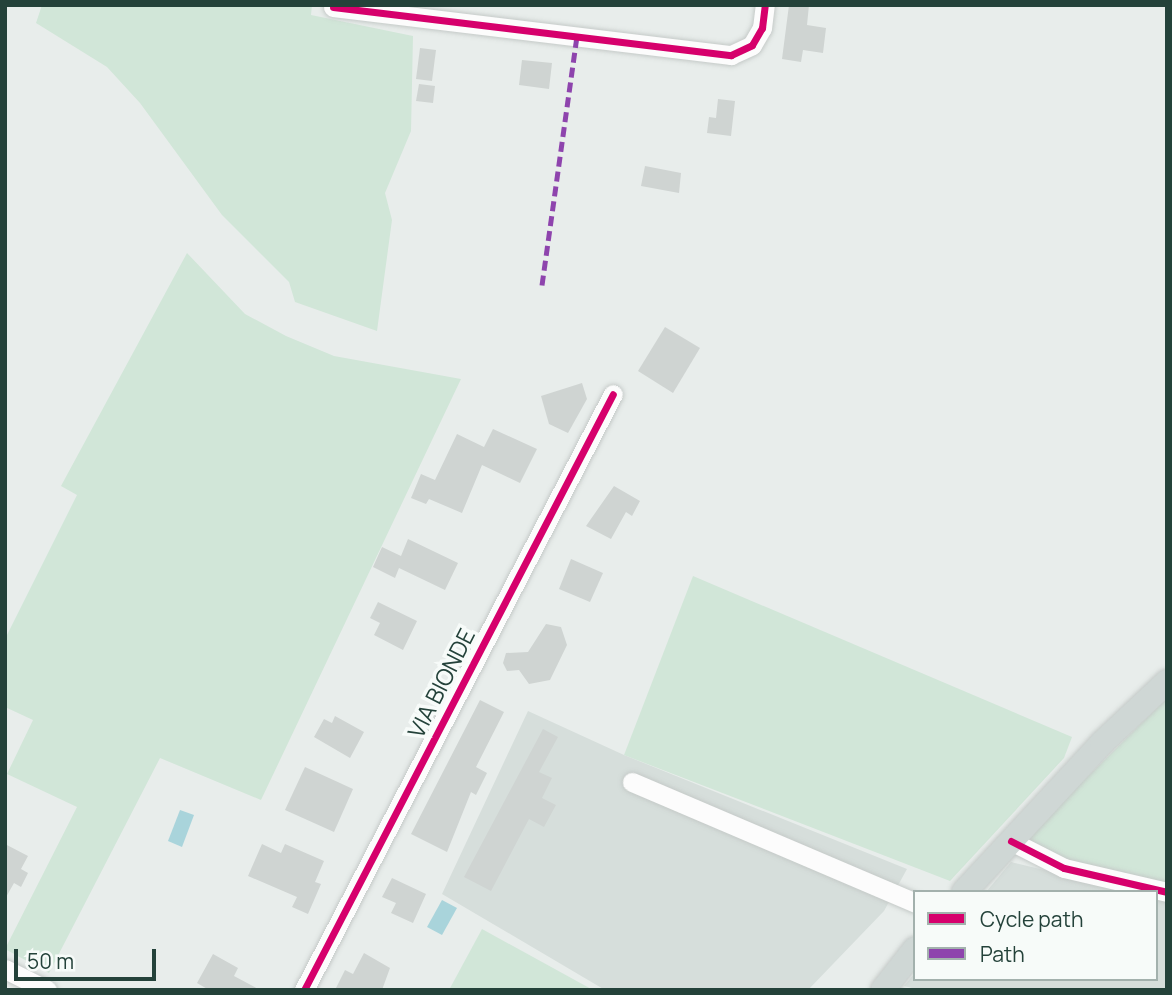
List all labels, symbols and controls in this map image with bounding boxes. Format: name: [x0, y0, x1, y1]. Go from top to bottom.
street label: VIA BIONDE: [402, 624, 480, 742]
legend: [913, 890, 1158, 981]
text: Cycle path: [980, 905, 1083, 933]
scale bar: [18, 936, 159, 980]
text: Path: [980, 940, 1025, 968]
text: 50 m: [27, 947, 74, 975]

